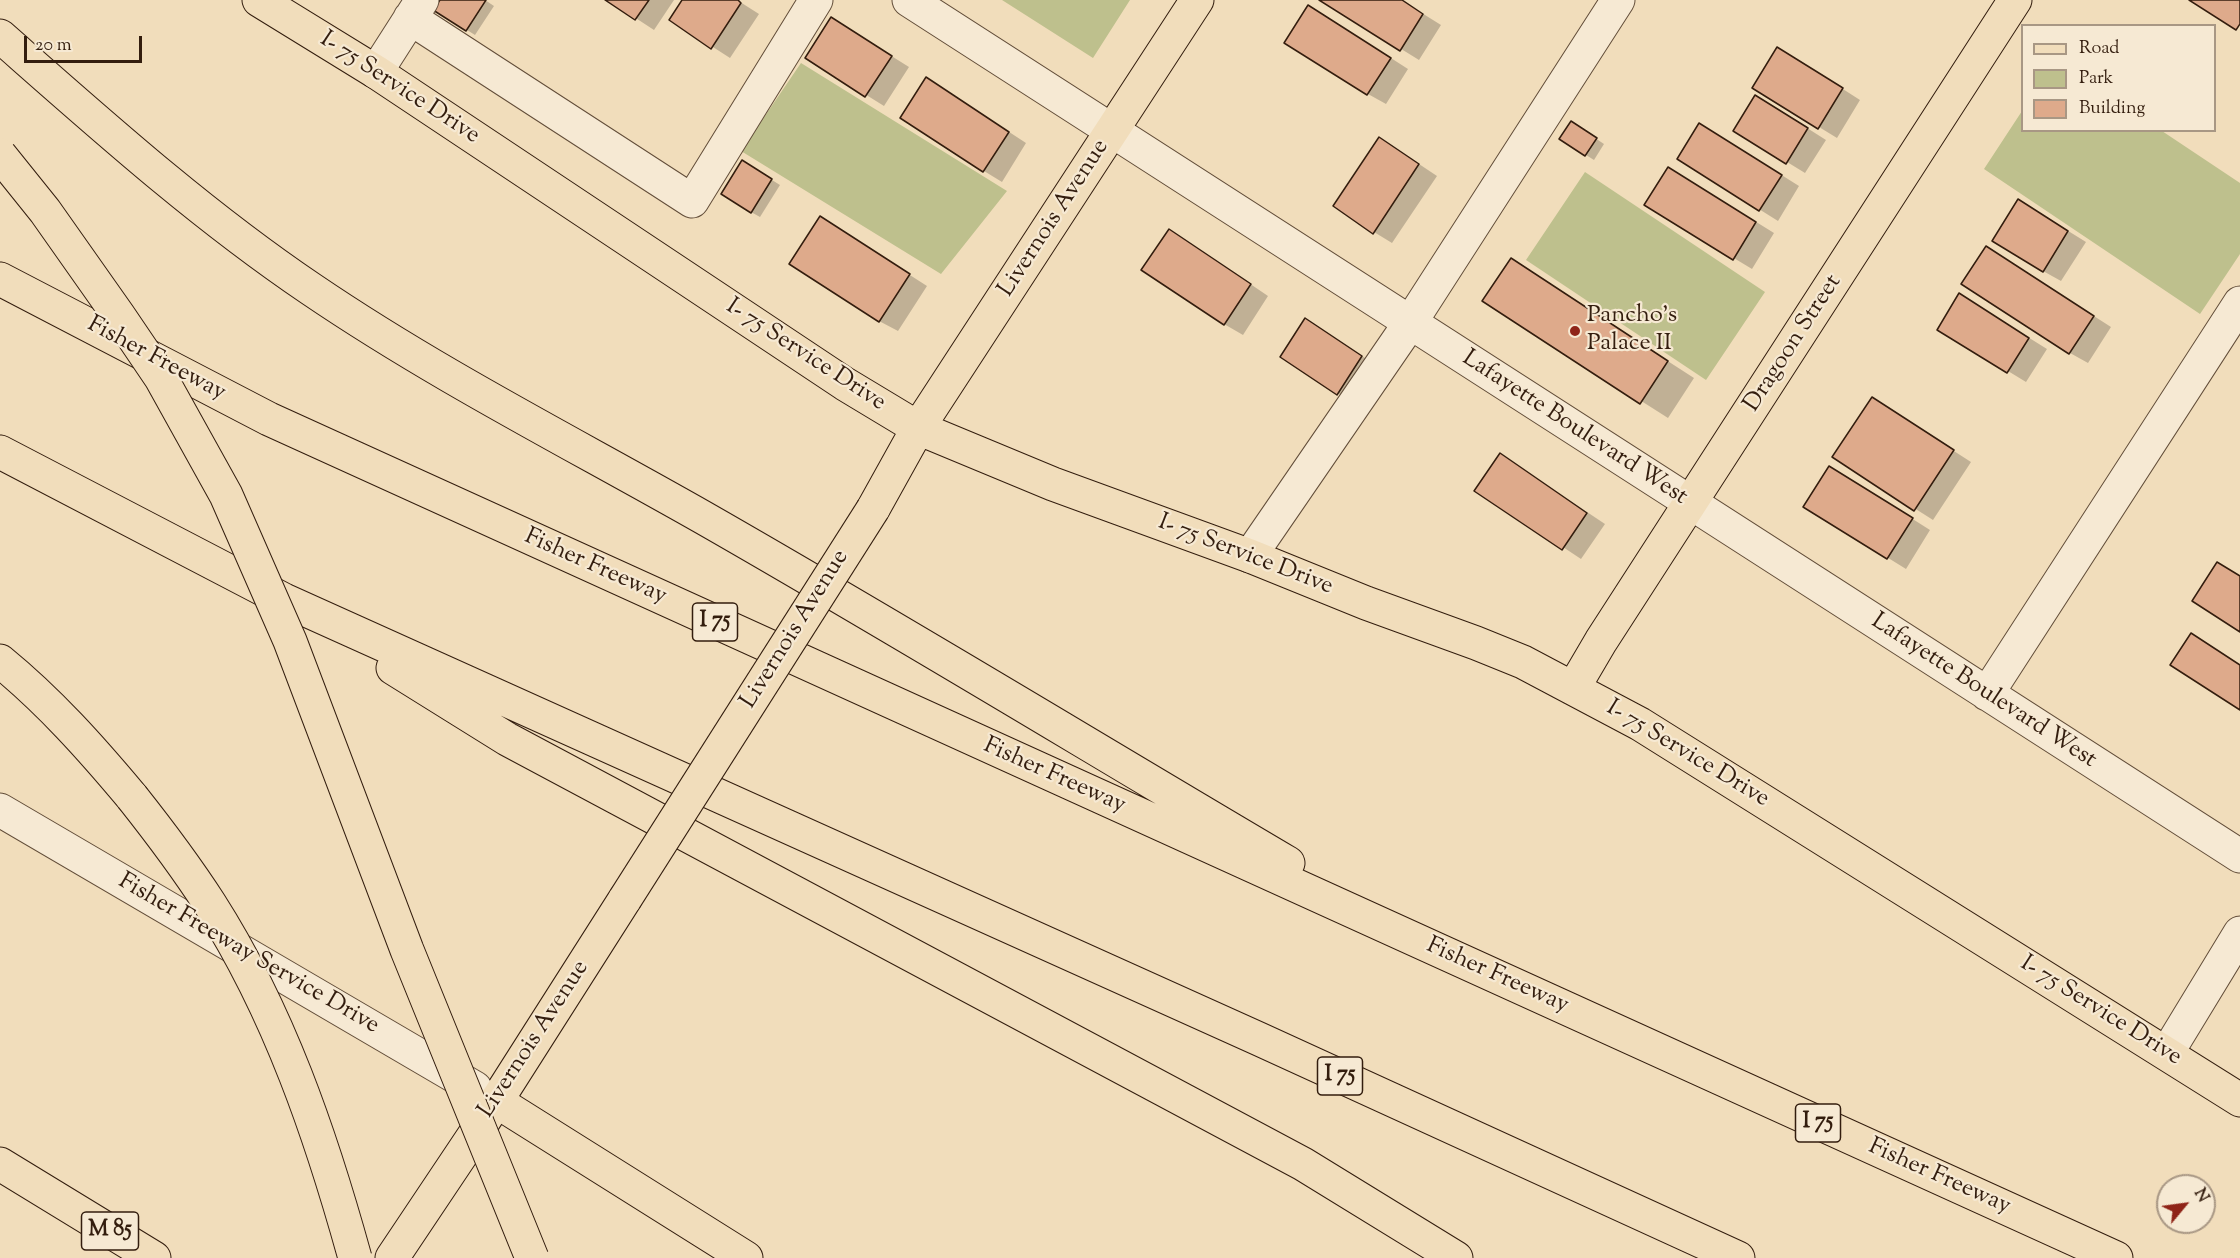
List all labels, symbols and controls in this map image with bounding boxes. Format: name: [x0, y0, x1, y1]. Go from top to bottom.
scale bar: [27, 24, 146, 62]
legend: [2021, 24, 2216, 132]
street label: I- 75 Service Drive: [314, 27, 484, 151]
text: 20 m: [35, 33, 72, 59]
text: Road: [2079, 36, 2119, 62]
text: Park: [2079, 66, 2113, 92]
text: Building: [2079, 96, 2145, 122]
street label: Livernois Avenue: [993, 135, 1117, 303]
street label: Dragoon Street: [1739, 270, 1849, 418]
street label: I- 75 Service Drive: [720, 294, 890, 418]
place label: Pancho's Palace II: [1587, 303, 1677, 359]
street label: Fisher Freeway: [82, 311, 230, 409]
marker: Pancho's Palace II: [1568, 324, 1582, 338]
street label: Lafayette Boulevard West: [1456, 345, 1692, 513]
street label: I- 75 Service Drive: [1153, 509, 1337, 603]
street label: Fisher Freeway: [519, 524, 671, 612]
street label: Livernois Avenue: [736, 545, 856, 715]
road number: I 75: [692, 603, 738, 641]
street label: Lafayette Boulevard West: [1865, 608, 2101, 776]
street label: I- 75 Service Drive: [1600, 695, 1774, 815]
street label: Fisher Freeway: [978, 733, 1130, 821]
street label: Fisher Freeway Service Drive: [112, 868, 384, 1042]
street label: Fisher Freeway: [1421, 933, 1573, 1021]
street label: I- 75 Service Drive: [2014, 951, 2186, 1073]
street label: Livernois Avenue: [473, 956, 597, 1124]
road number: I 75: [1318, 1057, 1362, 1095]
road number: I 75: [1796, 1104, 1840, 1142]
street label: Fisher Freeway: [1863, 1134, 2015, 1222]
north arrow: [2156, 1174, 2216, 1234]
text: N: [2187, 1185, 2214, 1207]
road number: M 85: [82, 1212, 138, 1250]

